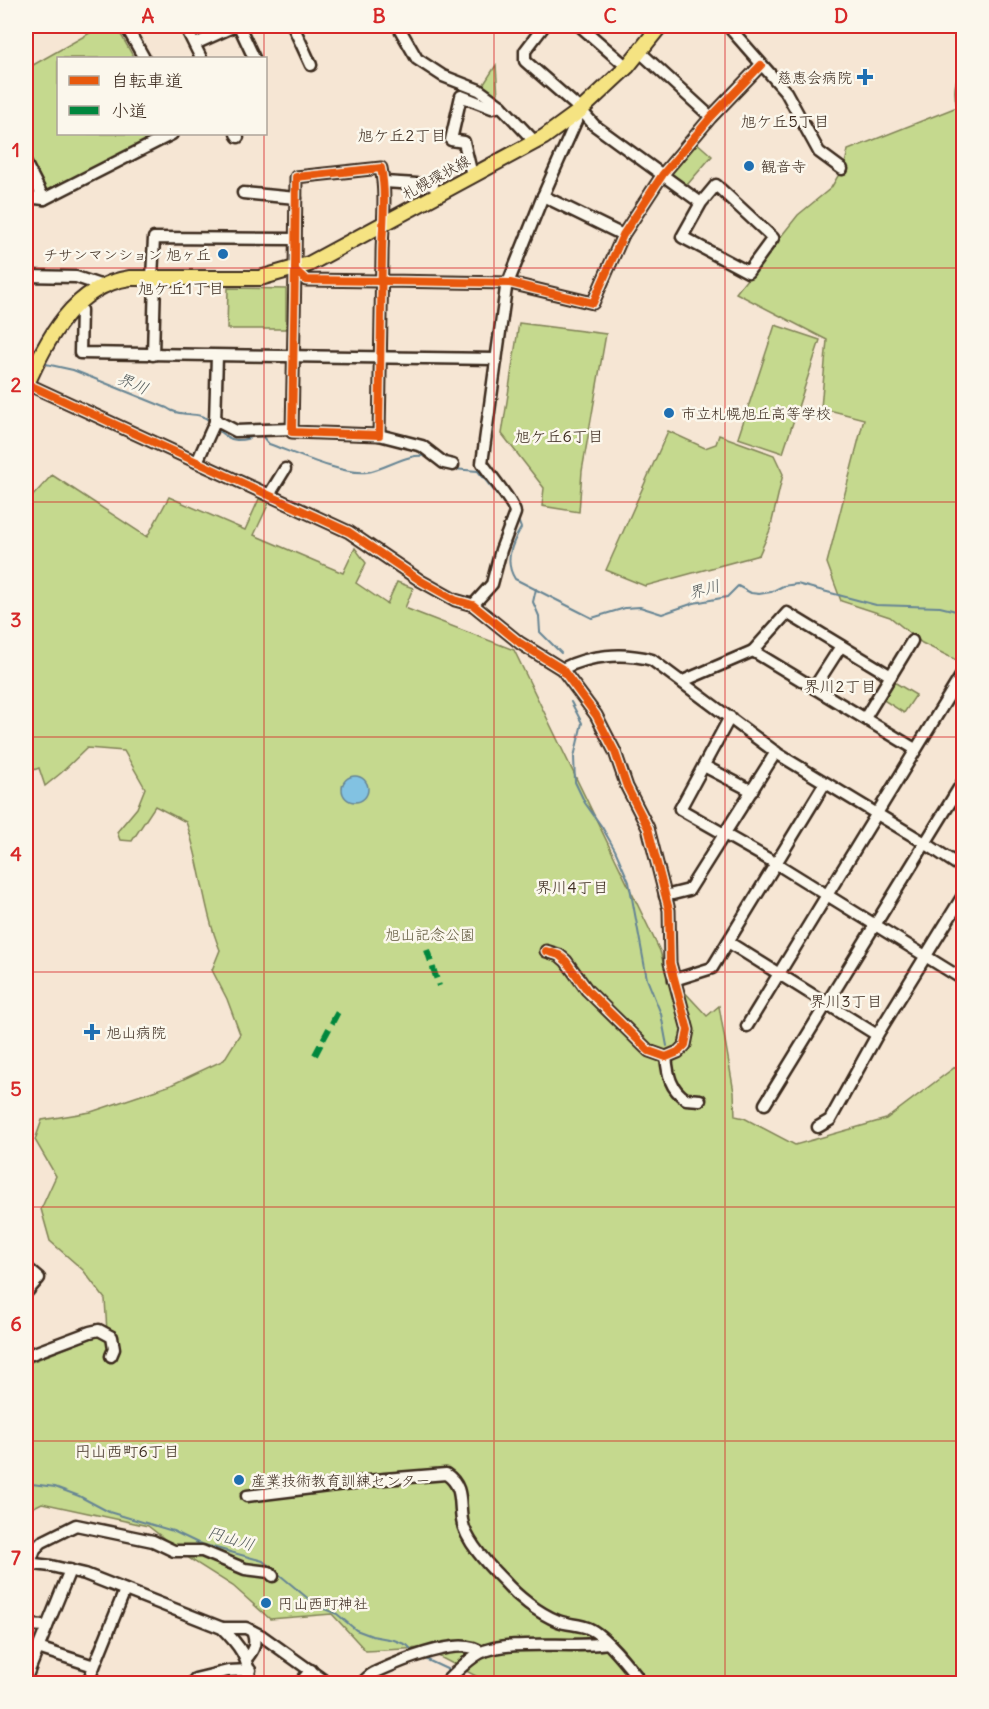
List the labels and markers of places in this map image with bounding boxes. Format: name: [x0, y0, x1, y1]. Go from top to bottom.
place label: 慈恵会病院: [777, 68, 852, 87]
marker: 慈恵会病院: [856, 68, 874, 86]
place label: 観音寺: [761, 157, 806, 176]
marker: 観音寺: [742, 159, 756, 173]
place label: チサンマンション 旭ヶ丘: [43, 245, 211, 264]
marker: チサンマンション 旭ヶ丘: [216, 247, 230, 261]
place label: 市立札幌旭丘高等学校: [681, 404, 831, 423]
marker: 市立札幌旭丘高等学校: [662, 406, 676, 420]
marker: 旭山病院: [83, 1023, 101, 1041]
place label: 旭山病院: [106, 1023, 166, 1042]
place label: 産業技術教育訓練センター: [251, 1471, 430, 1490]
marker: 産業技術教育訓練センター: [232, 1473, 246, 1487]
place label: 円山西町神社: [278, 1594, 368, 1613]
marker: 円山西町神社: [259, 1596, 273, 1610]

